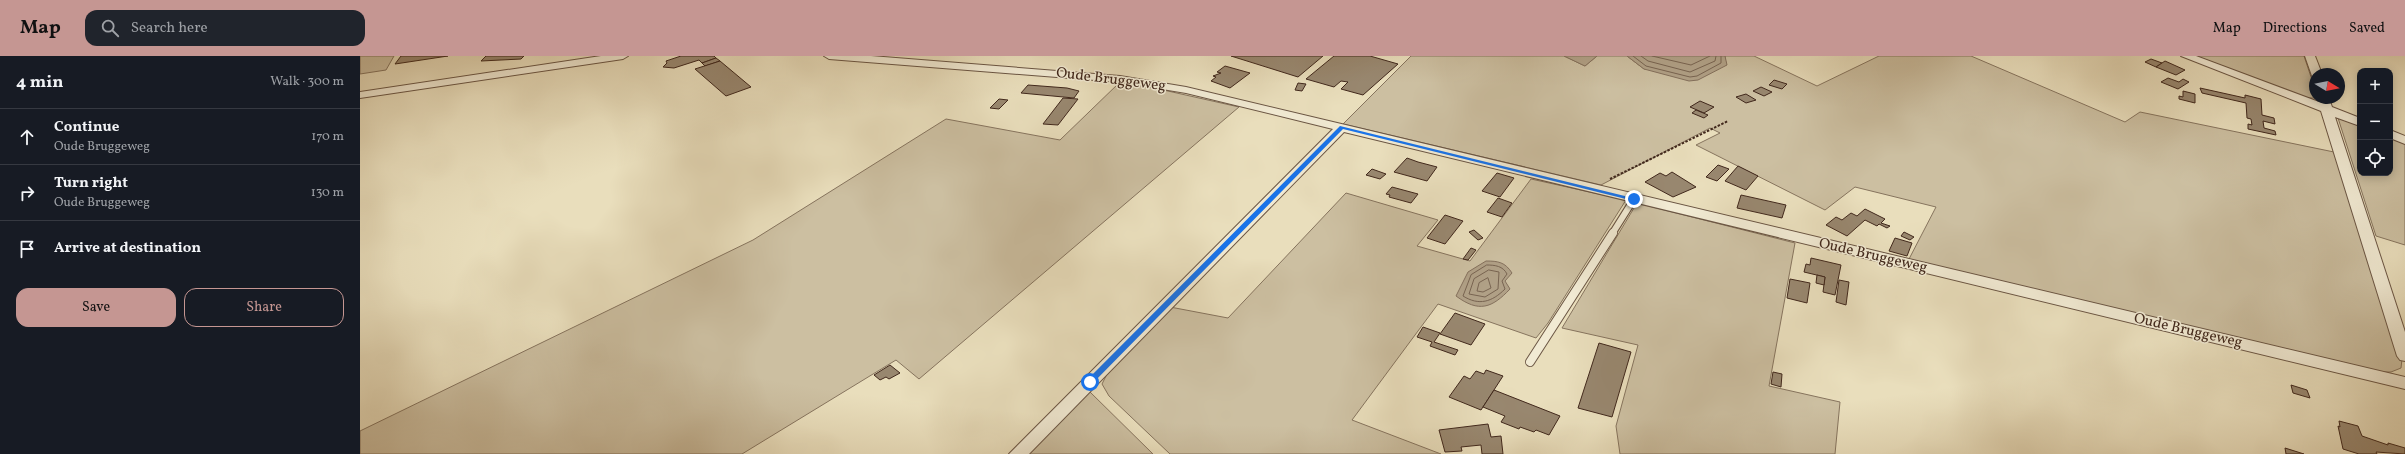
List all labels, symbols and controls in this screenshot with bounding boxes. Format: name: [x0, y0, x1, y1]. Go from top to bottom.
search box: [85, 10, 365, 46]
text: Map: [20, 15, 61, 41]
icon: search: [99, 17, 121, 39]
text: Search here: [131, 18, 208, 39]
text: Map: [2213, 19, 2241, 38]
text: Directions: [2263, 19, 2327, 38]
text: Saved: [2349, 19, 2385, 38]
street label: Oude Bruggeweg: [1055, 63, 1167, 97]
north arrow: [2309, 68, 2345, 104]
map controls: [2357, 68, 2393, 176]
button: +: [2357, 68, 2393, 104]
text: 4 min: [16, 71, 63, 94]
text: Walk · 300 m: [270, 73, 344, 91]
button: −: [2357, 104, 2393, 140]
text: Continue: [54, 117, 119, 138]
icon: ahead: [16, 126, 38, 148]
text: 170 m: [311, 128, 344, 146]
text: Oude Bruggeweg: [54, 138, 150, 156]
button: locate: [2357, 140, 2393, 176]
text: Turn right: [54, 173, 128, 194]
icon: right: [16, 182, 38, 204]
text: 130 m: [311, 184, 344, 202]
route end: [1625, 190, 1643, 208]
text: Oude Bruggeweg: [54, 194, 150, 212]
street label: Oude Bruggeweg: [1817, 233, 1930, 279]
icon: arrive: [16, 238, 38, 260]
text: Arrive at destination: [54, 238, 201, 259]
button: Save: [16, 288, 176, 327]
button: Share: [184, 288, 344, 327]
street label: Oude Bruggeweg: [2132, 308, 2245, 354]
route start: [1081, 373, 1099, 391]

